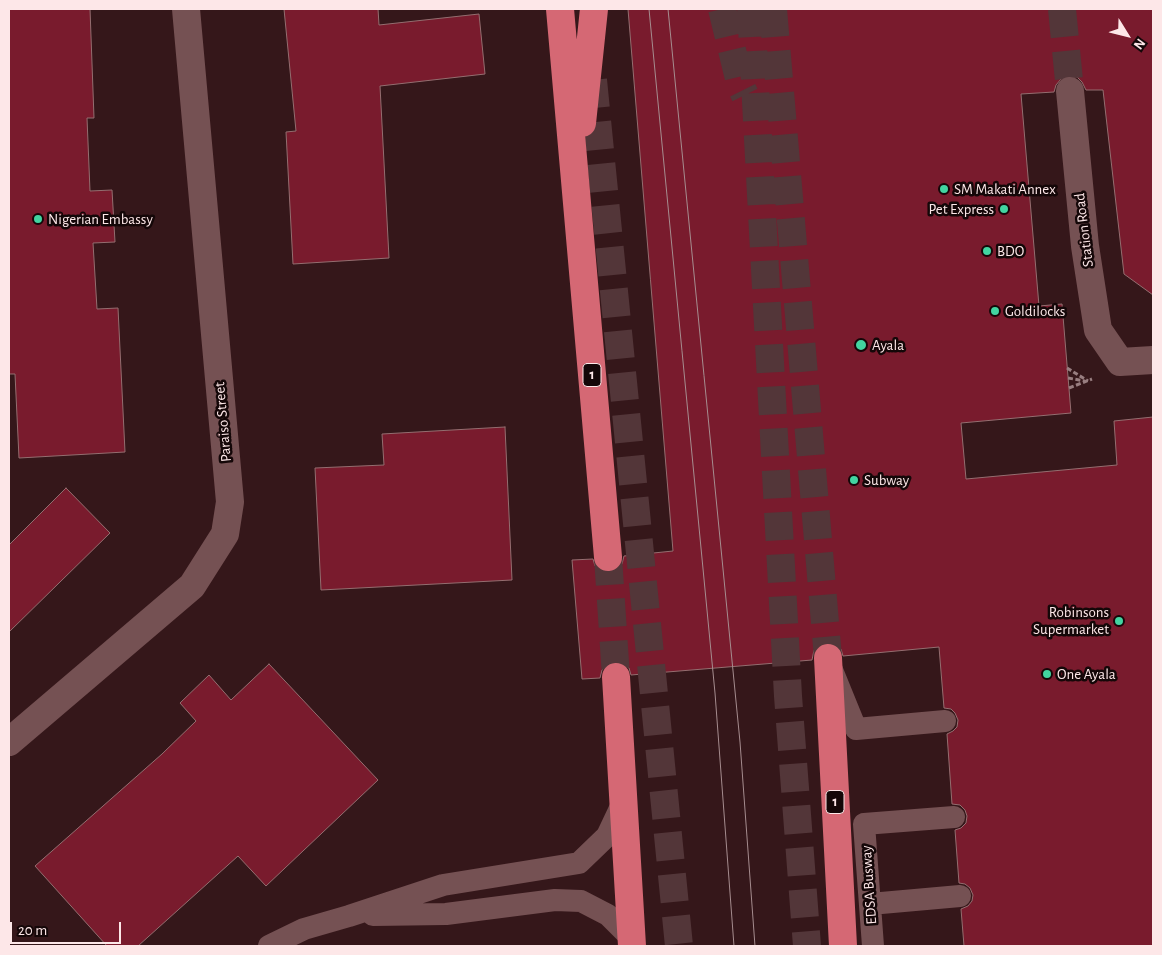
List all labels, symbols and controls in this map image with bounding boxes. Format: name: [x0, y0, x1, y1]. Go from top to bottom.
north arrow: [1102, 10, 1152, 60]
text: N: [1131, 36, 1148, 52]
place label: SM Makati Annex: [954, 180, 1056, 198]
marker: SM Makati Annex: [938, 183, 950, 195]
street label: Station Road: [1071, 192, 1097, 268]
place label: Pet Express: [929, 200, 994, 218]
marker: Pet Express: [998, 203, 1010, 215]
place label: Nigerian Embassy: [48, 210, 153, 228]
marker: Nigerian Embassy: [32, 213, 44, 225]
place label: BDO: [997, 242, 1024, 260]
marker: BDO: [981, 245, 993, 257]
place label: Goldilocks: [1005, 302, 1065, 320]
marker: Goldilocks: [989, 305, 1001, 317]
place label: Ayala: [872, 336, 904, 354]
marker: Ayala: [854, 338, 868, 352]
road number: 1: [583, 364, 601, 386]
street label: Paraiso Street: [211, 381, 235, 463]
place label: Subway: [864, 471, 909, 489]
marker: Subway: [848, 474, 860, 486]
place label: Robinsons Supermarket: [1033, 603, 1109, 638]
marker: Robinsons Supermarket: [1113, 615, 1125, 627]
place label: One Ayala: [1057, 665, 1116, 683]
marker: One Ayala: [1041, 668, 1053, 680]
road number: 1: [826, 790, 844, 814]
street label: EDSA Busway: [857, 845, 881, 925]
scale bar: [12, 912, 124, 944]
text: 20 m: [18, 923, 47, 938]

